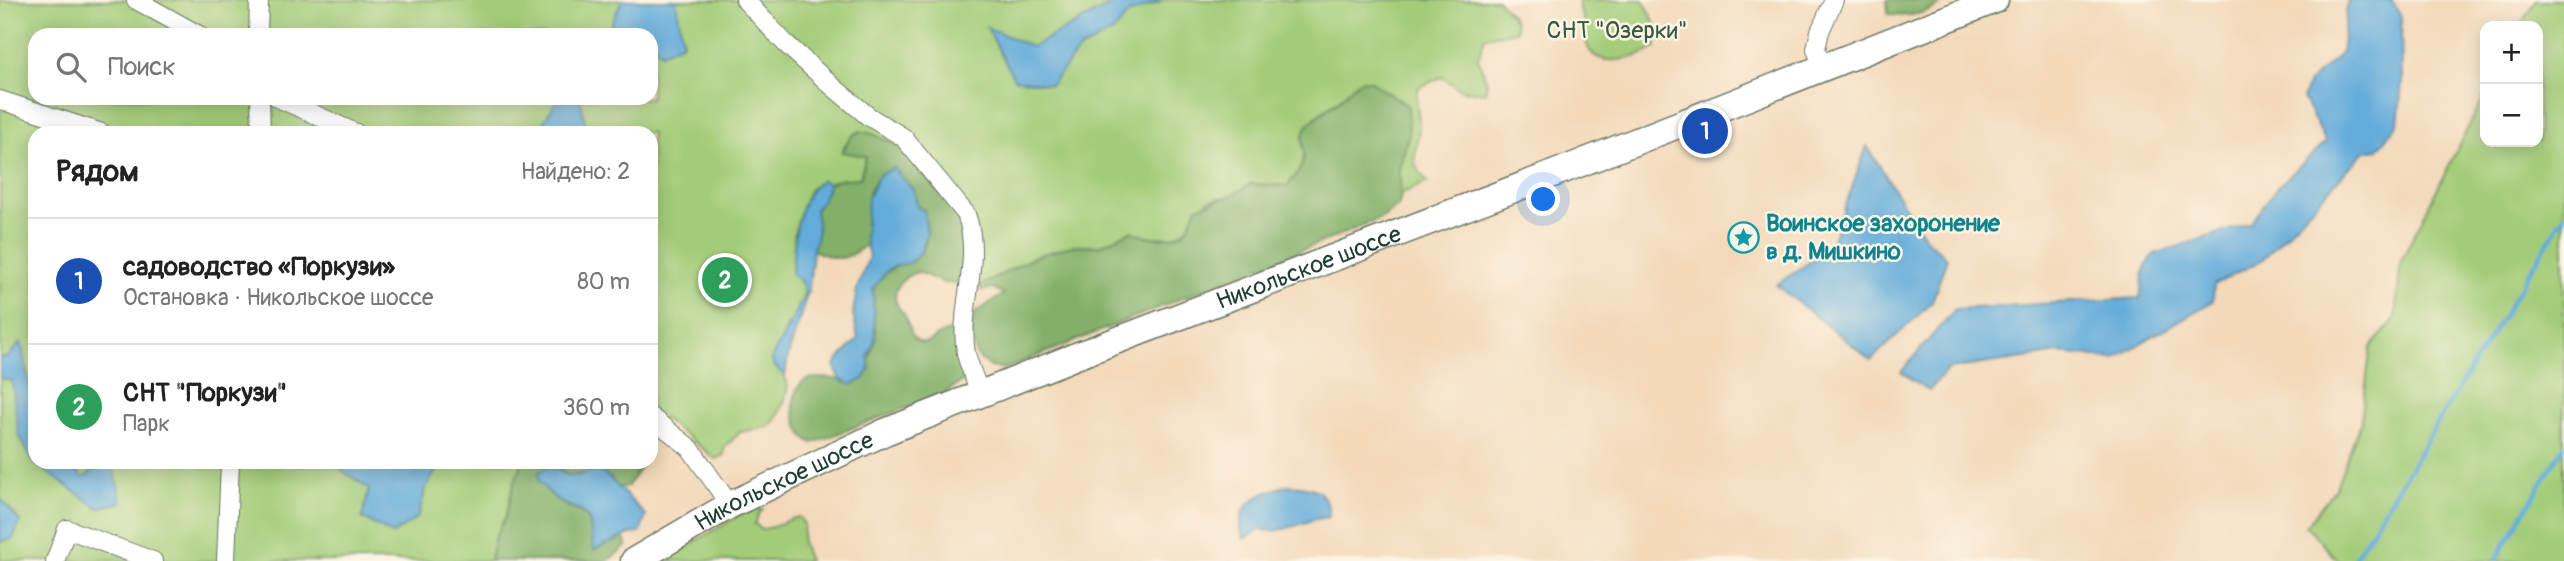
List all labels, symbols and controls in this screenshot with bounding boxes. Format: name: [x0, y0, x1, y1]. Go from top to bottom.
park label: СНТ "Озерки": [1546, 16, 1688, 45]
map controls: [2480, 21, 2543, 147]
button: +: [2480, 21, 2543, 84]
search box: [28, 28, 658, 105]
icon: search: [52, 48, 90, 86]
text: Поиск: [108, 51, 176, 83]
button: −: [2480, 84, 2543, 147]
pin: 1: [1682, 105, 1728, 157]
text: Рядом: [56, 153, 139, 190]
text: Найдено: 2: [521, 157, 630, 186]
your location: [1526, 182, 1560, 216]
place label: Воинское захоронение в д. Мишкино: [1766, 209, 2001, 266]
street label: Никольское шоссе: [1212, 219, 1405, 316]
place icon: Воинское захоронение в д. Мишкино: [1726, 220, 1760, 254]
text: садоводство «Поркузи»: [123, 251, 395, 283]
pin: 2: [702, 254, 748, 306]
text: 1: [75, 267, 84, 296]
text: 80 m: [577, 267, 630, 296]
text: Остановка · Никольское шоссе: [123, 283, 433, 312]
text: СНТ "Поркузи": [123, 377, 287, 409]
text: 2: [73, 393, 85, 422]
text: 360 m: [563, 393, 630, 422]
text: Парк: [123, 409, 170, 438]
street label: Никольское шоссе: [689, 425, 878, 537]

